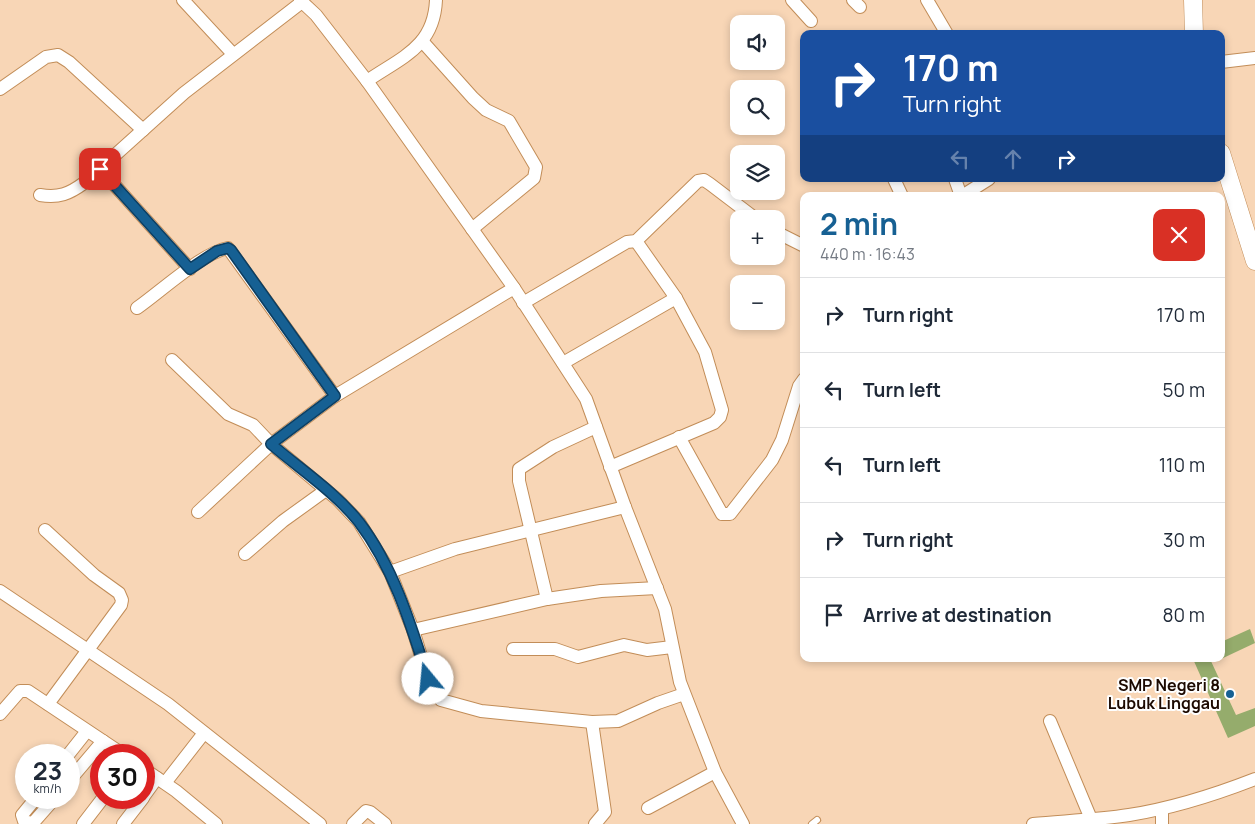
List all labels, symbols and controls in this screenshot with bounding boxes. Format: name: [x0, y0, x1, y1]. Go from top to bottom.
map controls: [730, 15, 785, 330]
button: sound: [730, 15, 785, 70]
text: 170 m: [903, 44, 999, 92]
icon: right: [820, 50, 885, 115]
button: search: [730, 80, 785, 135]
text: Turn right: [903, 89, 1001, 119]
button: layers: [730, 145, 785, 200]
icon: left: [946, 145, 974, 173]
icon: ahead: [999, 145, 1027, 173]
icon: right: [1052, 145, 1080, 173]
pin: [79, 148, 121, 190]
icon: arrive: [86, 155, 114, 183]
text: 2 min: [820, 203, 898, 244]
button: close: [1153, 209, 1205, 261]
button: +: [730, 210, 785, 265]
text: 440 m · 16:43: [820, 243, 915, 265]
button: −: [730, 275, 785, 330]
icon: right: [820, 301, 848, 329]
text: Turn right: [863, 302, 953, 328]
text: 170 m: [1157, 302, 1205, 328]
icon: left: [820, 376, 848, 404]
text: Turn left: [863, 377, 941, 403]
text: 50 m: [1163, 377, 1205, 403]
icon: left: [820, 451, 848, 479]
text: Turn left: [863, 452, 941, 478]
text: 110 m: [1159, 452, 1205, 478]
icon: right: [820, 526, 848, 554]
text: Turn right: [863, 527, 953, 553]
text: 30 m: [1163, 527, 1205, 553]
icon: arrive: [820, 601, 848, 629]
text: Arrive at destination: [863, 602, 1052, 628]
text: 80 m: [1162, 602, 1205, 628]
position arrow: [401, 652, 453, 704]
place label: SMP Negeri 8 Lubuk Linggau: [1108, 674, 1220, 714]
marker: SMP Negeri 8 Lubuk Linggau: [1224, 688, 1236, 700]
speed limit sign: 30: [90, 744, 155, 809]
text: 23: [33, 753, 62, 788]
text: km/h: [34, 780, 61, 797]

